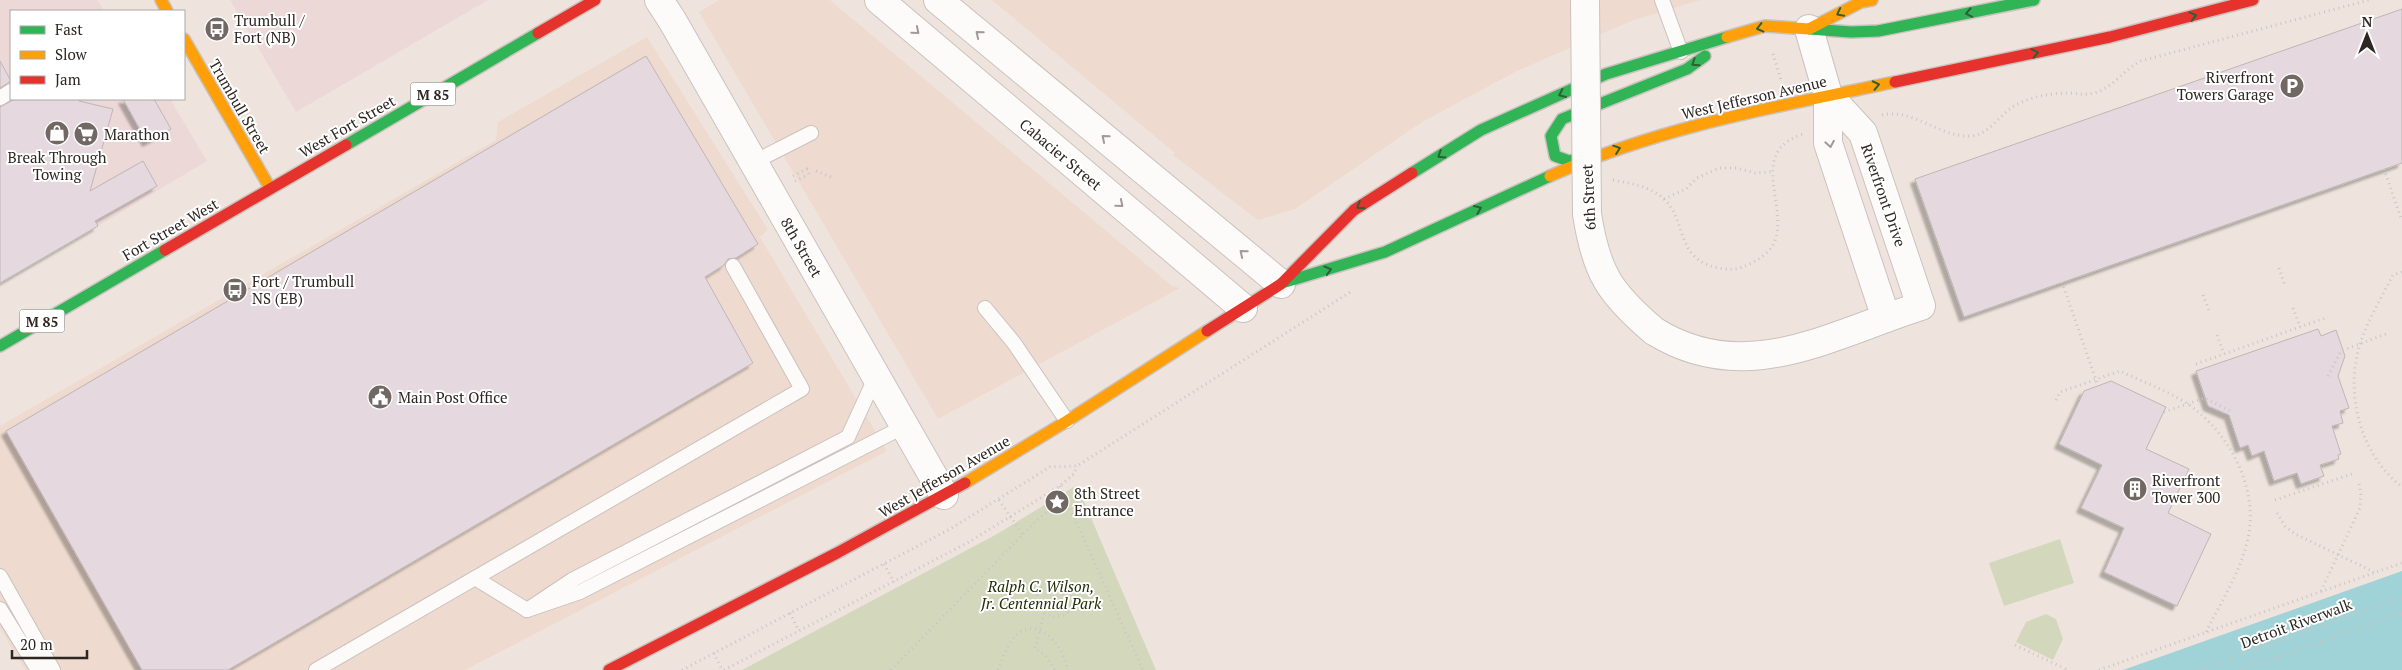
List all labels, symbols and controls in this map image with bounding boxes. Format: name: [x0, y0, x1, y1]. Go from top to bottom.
one-way arrow: [1836, 7, 1845, 17]
one-way arrow: [1965, 7, 1974, 18]
legend: [10, 10, 185, 100]
place label: Trumbull / Fort (NB): [234, 10, 306, 47]
north arrow: [2342, 10, 2392, 60]
one-way arrow: [2189, 11, 2197, 21]
text: N: [2362, 12, 2373, 31]
bus stop icon: Trumbull / Fort (NB): [204, 16, 230, 42]
text: Fast: [55, 19, 83, 39]
one-way arrow: [1756, 22, 1765, 33]
one-way arrow: [910, 26, 919, 34]
one-way arrow: [976, 31, 985, 40]
text: Slow: [55, 44, 88, 64]
one-way arrow: [2031, 48, 2039, 58]
street label: Trumbull Street: [205, 55, 275, 157]
one-way arrow: [1692, 57, 1701, 66]
place label: Riverfront Towers Garage: [2177, 67, 2274, 104]
text: Jam: [55, 69, 81, 89]
street label: West Jefferson Avenue: [1679, 71, 1829, 123]
parking icon: Riverfront Towers Garage: [2279, 73, 2305, 99]
one-way arrow: [1871, 81, 1880, 91]
road number: M 85: [410, 82, 456, 106]
one-way arrow: [1558, 88, 1567, 99]
street label: West Fort Street: [295, 90, 399, 162]
street label: Cabacier Street: [1016, 114, 1107, 195]
shop icon: Break Through Towing: [44, 120, 70, 146]
supermarket icon: Marathon: [73, 121, 99, 147]
place label: Marathon: [104, 124, 170, 144]
one-way arrow: [1101, 134, 1110, 143]
one-way arrow: [1824, 139, 1835, 148]
street label: Riverfront Drive: [1857, 141, 1911, 249]
one-way arrow: [1612, 145, 1621, 155]
place label: Break Through Towing: [8, 147, 107, 184]
one-way arrow: [1438, 149, 1447, 159]
street label: 6th Street: [1576, 163, 1600, 230]
street label: Fort Street West: [118, 193, 222, 265]
one-way arrow: [1115, 198, 1124, 207]
one-way arrow: [1356, 199, 1365, 209]
one-way arrow: [1473, 204, 1482, 215]
street label: 8th Street: [777, 213, 827, 281]
one-way arrow: [1240, 249, 1249, 258]
one-way arrow: [1323, 265, 1331, 275]
place label: Fort / Trumbull NS (EB): [252, 271, 354, 308]
bus stop icon: Fort / Trumbull NS (EB): [222, 277, 248, 303]
road number: M 85: [20, 310, 64, 332]
public building icon: Main Post Office: [367, 384, 393, 410]
place label: Main Post Office: [398, 387, 508, 407]
street label: West Jefferson Avenue: [875, 430, 1013, 522]
place label: Riverfront Tower 300: [2152, 470, 2221, 507]
building icon: Riverfront Tower 300: [2122, 476, 2148, 502]
place label: 8th Street Entrance: [1074, 483, 1140, 520]
place icon: 8th Street Entrance: [1044, 489, 1070, 515]
park label: Ralph C. Wilson, Jr. Centennial Park: [980, 576, 1102, 613]
street label: Detroit Riverwalk: [2238, 593, 2355, 652]
scale bar: [12, 628, 88, 660]
text: 20 m: [20, 634, 53, 654]

